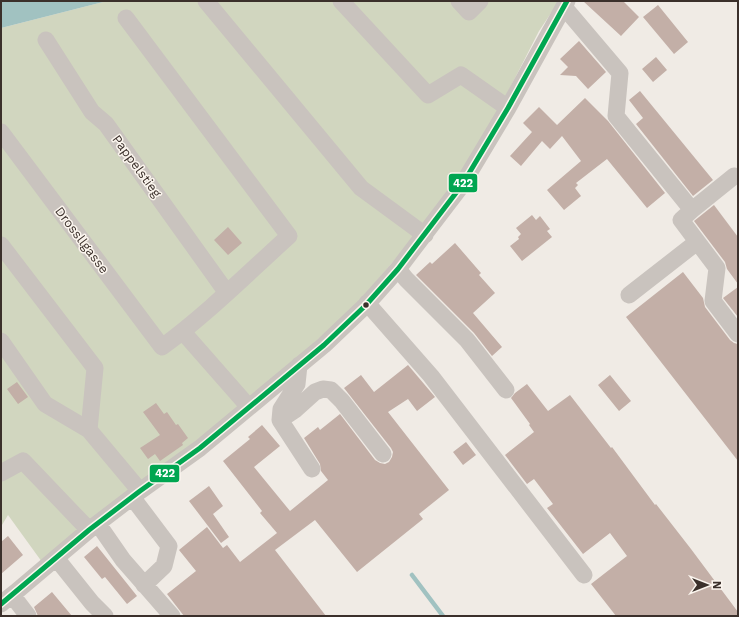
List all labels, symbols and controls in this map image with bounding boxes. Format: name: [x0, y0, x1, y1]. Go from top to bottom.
street label: Pappelstieg: [109, 132, 165, 200]
line badge: 422: [448, 173, 478, 193]
text: 422: [453, 177, 473, 190]
street label: Drossllgasse: [52, 204, 112, 276]
unlabelled marker: [361, 300, 371, 310]
line badge: 422: [149, 464, 180, 483]
text: 422: [155, 467, 175, 480]
north arrow: [687, 565, 727, 605]
text: N: [710, 581, 723, 589]

